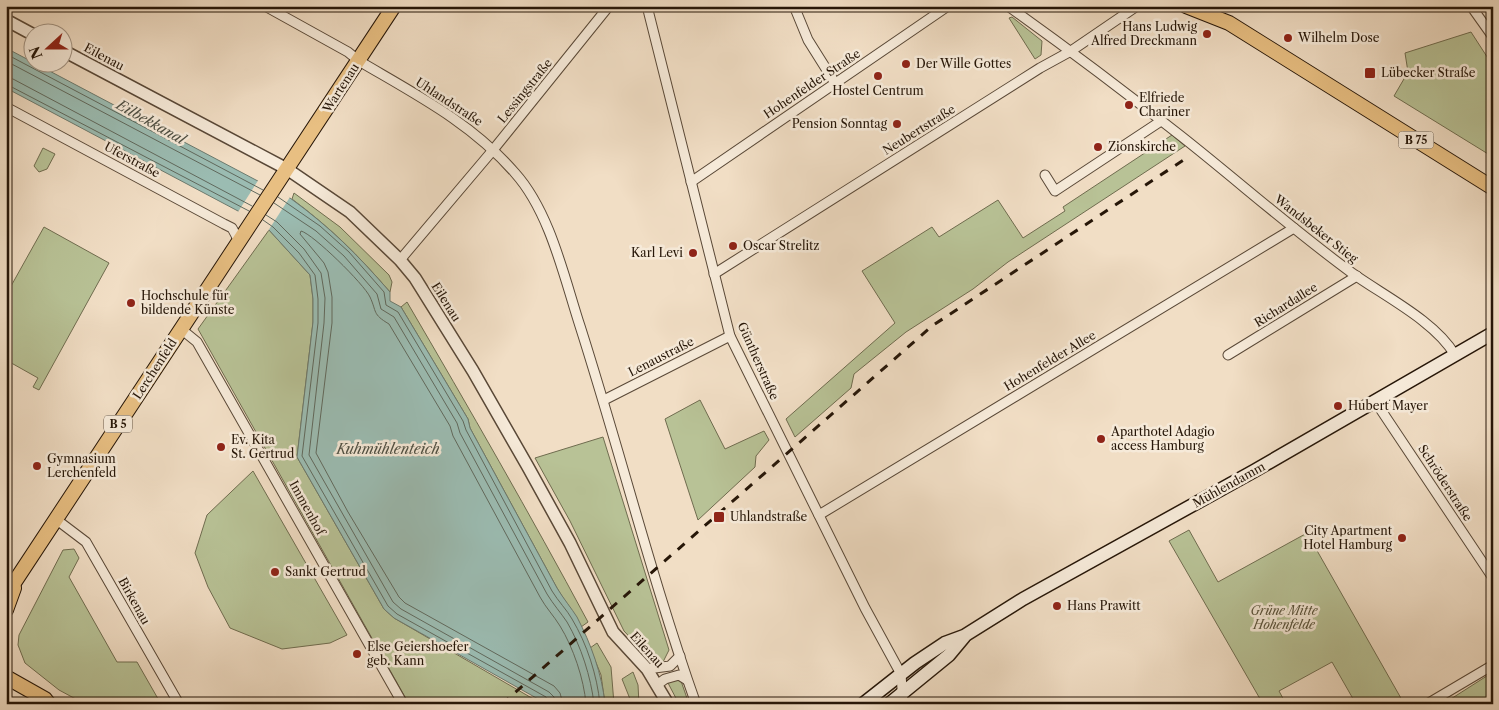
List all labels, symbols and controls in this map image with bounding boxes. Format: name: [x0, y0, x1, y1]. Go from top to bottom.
place label: Hans Ludwig Alfred Dreckmann: [1090, 19, 1198, 48]
north arrow: [22, 22, 72, 72]
marker: Hans Ludwig Alfred Dreckmann: [1201, 28, 1213, 40]
place label: Wilhelm Dose: [1297, 30, 1380, 45]
marker: Wilhelm Dose: [1282, 32, 1294, 44]
street label: Eilenau: [82, 40, 127, 74]
text: N: [25, 44, 46, 62]
street label: Hohenfelder Straße: [761, 46, 863, 122]
street label: Lessingstraße: [494, 55, 555, 126]
place label: Der Wille Gottes: [916, 56, 1011, 71]
marker: Der Wille Gottes: [900, 58, 912, 70]
street label: Wartenau: [319, 60, 362, 116]
place label: Lübecker Straße: [1381, 65, 1476, 80]
marker: Lübecker Straße: [1363, 66, 1377, 80]
marker: Hostel Centrum: [872, 70, 884, 82]
street label: Uhlandstraße: [413, 74, 486, 129]
place label: Hostel Centrum: [832, 83, 924, 98]
place label: Elfriede Chariner: [1139, 90, 1190, 119]
water label: Eilbekkanal: [112, 95, 190, 149]
marker: Elfriede Chariner: [1123, 99, 1135, 111]
street label: Neubertstraße: [880, 101, 958, 158]
place label: Pension Sonntag: [792, 116, 888, 131]
marker: Pension Sonntag: [891, 118, 903, 130]
road number: B 75: [1398, 132, 1434, 148]
street label: Uferstraße: [102, 139, 163, 181]
place label: Zionskirche: [1108, 139, 1176, 154]
marker: Zionskirche: [1092, 141, 1104, 153]
street label: Wandsbeker Stieg: [1271, 191, 1362, 266]
place label: Oscar Strelitz: [743, 238, 820, 253]
marker: Oscar Strelitz: [727, 240, 739, 252]
place label: Karl Levi: [631, 245, 683, 260]
marker: Karl Levi: [687, 247, 699, 259]
street label: Eilenau: [429, 279, 465, 325]
street label: Richardallee: [1251, 279, 1320, 330]
place label: Hochschule für bildende Künste: [141, 288, 235, 317]
marker: Hochschule für bildende Künste: [125, 297, 137, 309]
street label: Güntherstraße: [735, 320, 782, 402]
street label: Hohenfelder Allee: [1001, 327, 1099, 394]
street label: Lenaustraße: [625, 333, 696, 379]
street label: Lerchenfeld: [129, 335, 180, 402]
place label: Hubert Mayer: [1348, 398, 1428, 413]
marker: Hubert Mayer: [1332, 400, 1344, 412]
road number: B 5: [104, 416, 132, 432]
place label: Aparthotel Adagio access Hamburg: [1110, 424, 1215, 453]
place label: Ev. Kita St. Gertrud: [231, 432, 295, 461]
marker: Aparthotel Adagio access Hamburg: [1095, 433, 1107, 445]
water label: Kuhmühlenteich: [335, 440, 440, 458]
marker: Ev. Kita St. Gertrud: [215, 441, 227, 453]
street label: Schröderstraße: [1415, 442, 1476, 524]
place label: Gymnasium Lerchenfeld: [47, 451, 117, 480]
street label: Mühlendamm: [1190, 459, 1268, 511]
marker: Gymnasium Lerchenfeld: [31, 460, 43, 472]
street label: Immenhof: [286, 478, 329, 539]
place label: Uhlandstraße: [730, 509, 808, 524]
marker: Uhlandstraße: [712, 510, 726, 524]
place label: City Apartment Hotel Hamburg: [1303, 523, 1393, 552]
marker: City Apartment Hotel Hamburg: [1396, 532, 1408, 544]
place label: Sankt Gertrud: [285, 564, 366, 579]
marker: Sankt Gertrud: [269, 566, 281, 578]
street label: Birkenau: [115, 575, 154, 627]
place label: Hans Prawitt: [1067, 598, 1141, 613]
marker: Hans Prawitt: [1051, 600, 1063, 612]
park label: Grüne Mitte Hohenfelde: [1250, 603, 1319, 632]
street label: Eilenau: [627, 629, 668, 671]
place label: Else Geiershoefer geb. Kann: [367, 639, 469, 668]
marker: Else Geiershoefer geb. Kann: [351, 648, 363, 660]

